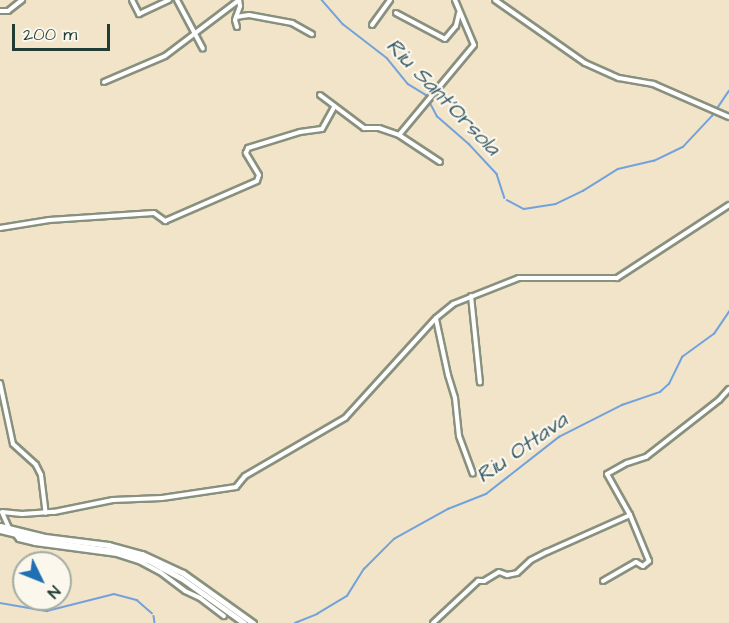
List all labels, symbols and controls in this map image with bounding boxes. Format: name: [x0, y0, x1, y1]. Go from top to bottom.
scale bar: [15, 12, 112, 50]
text: 200 m: [23, 22, 77, 47]
water label: Riu Sant'Orsola: [380, 33, 506, 161]
water label: Riu Ottava: [471, 407, 573, 489]
north arrow: [12, 551, 72, 611]
text: N: [42, 581, 65, 603]

